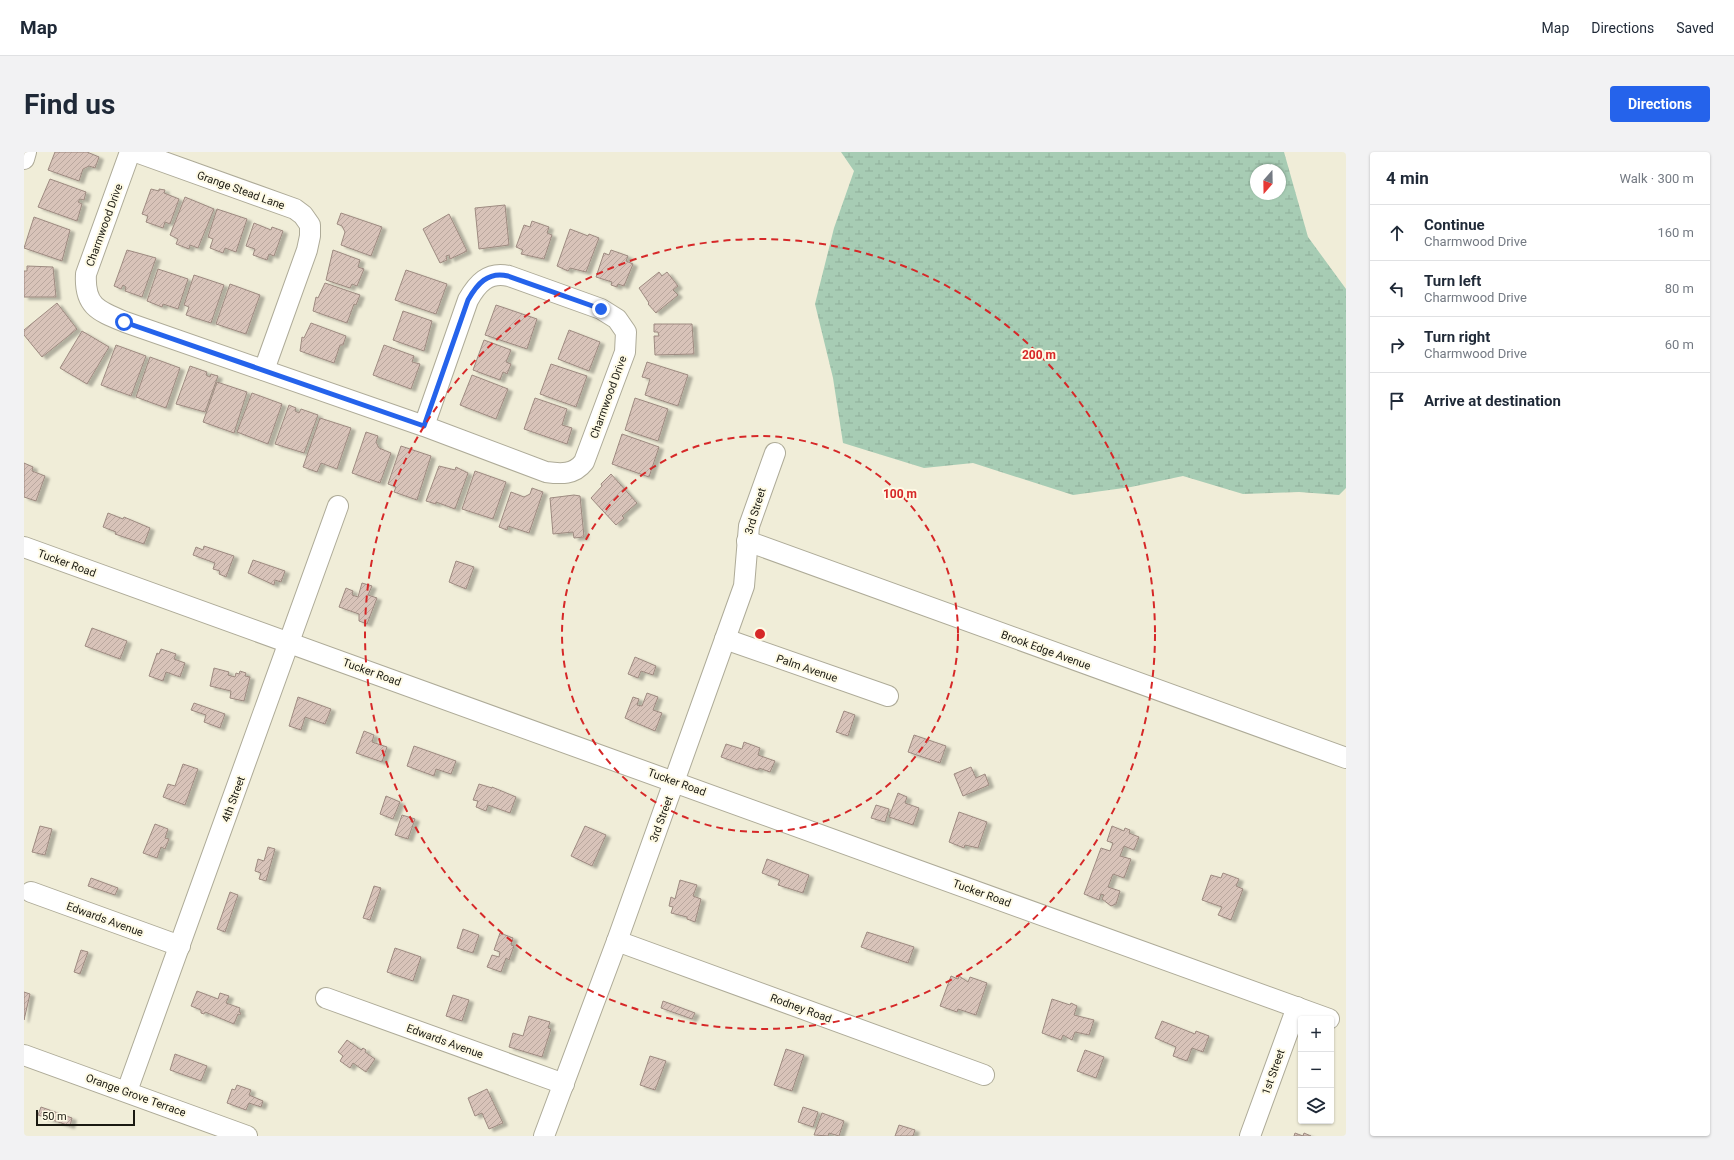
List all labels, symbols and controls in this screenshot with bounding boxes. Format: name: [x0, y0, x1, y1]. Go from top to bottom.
text: Map: [20, 16, 58, 39]
text: Map: [1542, 20, 1569, 36]
text: Directions: [1591, 20, 1654, 36]
text: Saved: [1676, 20, 1714, 36]
button: Directions: [1610, 86, 1710, 122]
text: Find us: [24, 88, 115, 121]
north arrow: [1250, 164, 1286, 200]
text: 4 min: [1386, 168, 1429, 188]
street label: Grange Stead Lane: [195, 169, 287, 212]
text: Walk · 300 m: [1619, 171, 1694, 186]
street label: Charmwood Drive: [83, 182, 126, 268]
text: Continue: [1424, 216, 1485, 234]
icon: ahead: [1386, 222, 1408, 244]
text: 160 m: [1657, 225, 1694, 240]
text: Charmwood Drive: [1424, 234, 1527, 249]
text: Turn left: [1424, 272, 1481, 290]
icon: left: [1386, 278, 1408, 300]
text: 80 m: [1665, 281, 1694, 296]
text: Charmwood Drive: [1424, 290, 1527, 305]
route end: [592, 300, 610, 318]
route start: [115, 313, 133, 331]
text: Turn right: [1424, 328, 1490, 346]
icon: right: [1386, 334, 1408, 356]
text: 60 m: [1665, 337, 1694, 352]
text: Charmwood Drive: [1424, 346, 1527, 361]
text: 200 m: [1022, 348, 1056, 362]
street label: Charmwood Drive: [587, 354, 630, 440]
icon: arrive: [1386, 390, 1408, 412]
text: Arrive at destination: [1424, 392, 1561, 410]
street label: 3rd Street: [742, 486, 769, 536]
text: 100 m: [883, 487, 917, 501]
street label: Tucker Road: [36, 547, 98, 580]
centre of rings: [753, 627, 767, 641]
street label: Brook Edge Avenue: [999, 628, 1093, 673]
street label: Palm Avenue: [775, 652, 839, 685]
street label: Tucker Road: [341, 656, 403, 689]
street label: Tucker Road: [646, 766, 708, 799]
street label: 4th Street: [219, 774, 248, 824]
street label: 3rd Street: [647, 794, 676, 844]
street label: Tucker Road: [951, 877, 1013, 910]
street label: Edwards Avenue: [65, 900, 145, 939]
street label: Rodney Road: [768, 991, 833, 1026]
map controls: [1298, 1016, 1334, 1124]
button: +: [1298, 1016, 1334, 1052]
street label: Edwards Avenue: [405, 1022, 485, 1061]
street label: 1st Street: [1259, 1047, 1288, 1097]
button: −: [1298, 1052, 1334, 1088]
street label: Orange Grove Terrace: [84, 1071, 188, 1120]
button: layers: [1298, 1088, 1334, 1124]
scale bar: [36, 1108, 135, 1127]
text: 50 m: [42, 1110, 67, 1123]

